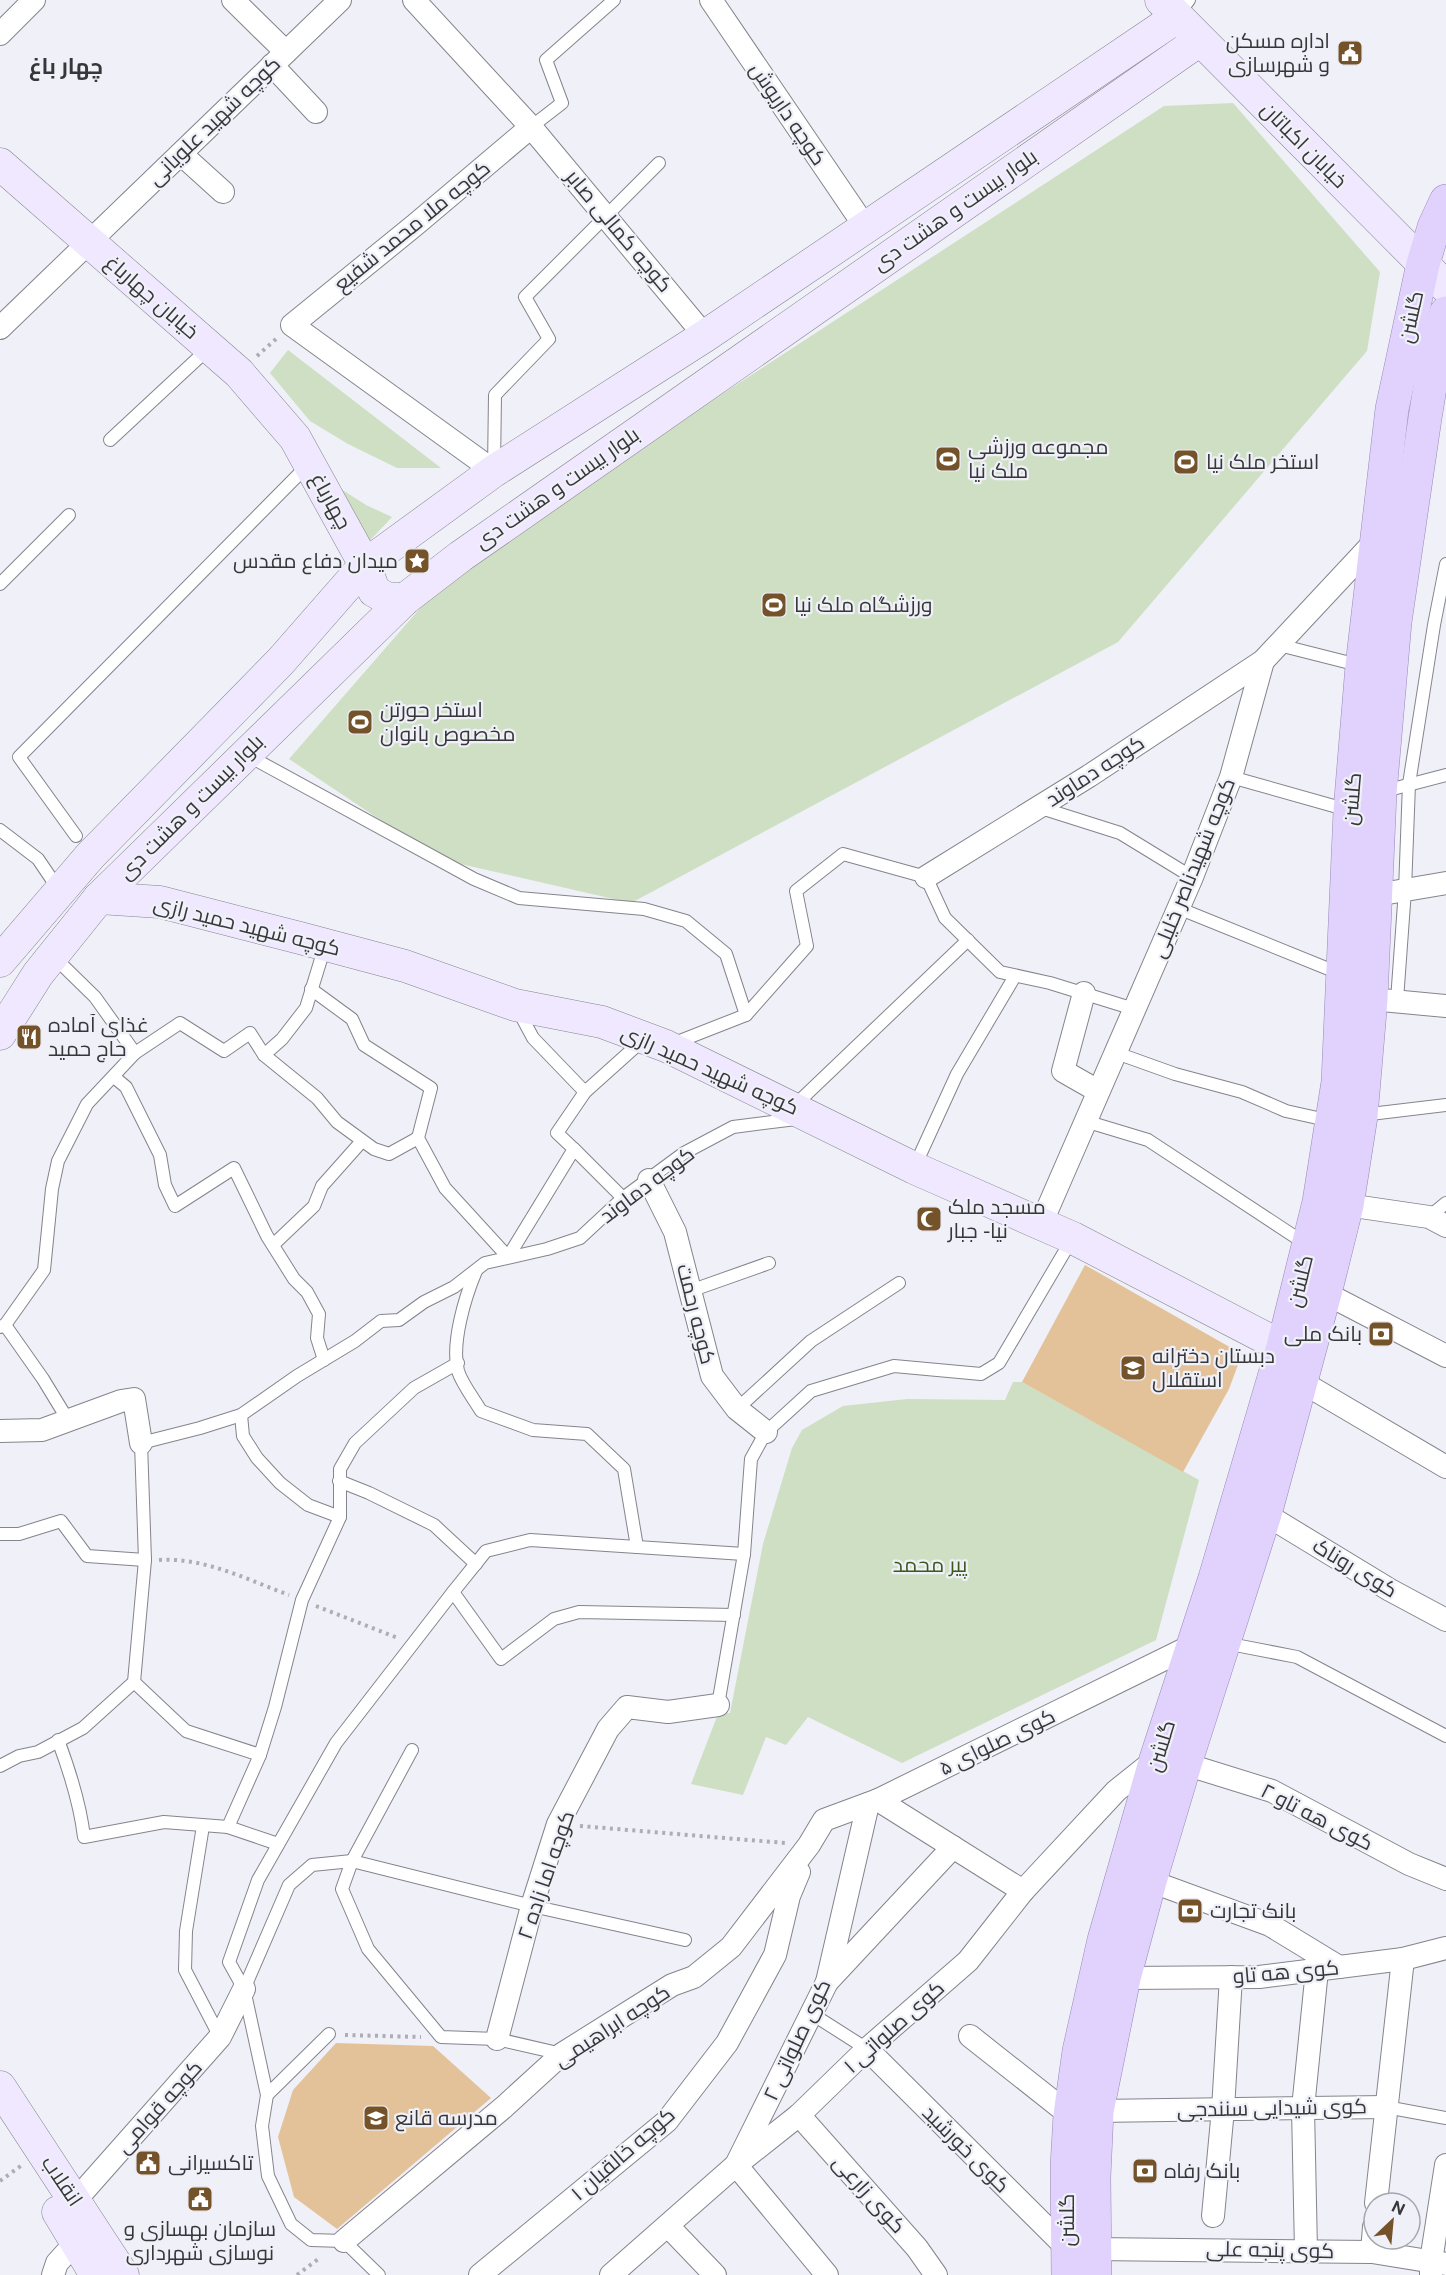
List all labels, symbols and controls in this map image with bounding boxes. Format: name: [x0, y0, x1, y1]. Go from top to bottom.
place label: اداره مسکن و شهرسازی: [1226, 28, 1330, 78]
public building icon: اداره مسکن و شهرسازی: [1335, 38, 1365, 68]
street label: کوچه شهید علویانی: [142, 51, 287, 192]
district label: چهار باغ: [29, 53, 103, 82]
street label: کوچه داریوش: [743, 58, 832, 171]
street label: خیابان اکباتان: [1255, 96, 1353, 194]
street label: بلوار بیست و هشت دی: [868, 143, 1042, 277]
street label: کوچه ملا محمد شفیع: [329, 155, 496, 298]
street label: کوچه کمالی صابر: [559, 163, 678, 298]
street label: خیابان چهارباغ: [99, 249, 204, 345]
street label: گلشن: [1393, 288, 1429, 346]
street label: بلوار بیست و هشت دی: [470, 421, 644, 555]
place label: مجموعه ورزشی ملک نیا: [968, 434, 1109, 483]
sports icon: مجموعه ورزشی ملک نیا: [933, 444, 963, 474]
sports icon: استخر ملک نیا: [1171, 447, 1201, 477]
place label: استخر ملک نیا: [1206, 449, 1319, 474]
street label: چهارباغ: [304, 468, 357, 534]
place icon: میدان دفاع مقدس: [402, 546, 432, 576]
place label: میدان دفاع مقدس: [233, 548, 398, 575]
sports icon: ورزشگاه ملک نیا: [759, 590, 789, 620]
place label: ورزشگاه ملک نیا: [794, 592, 932, 617]
place label: استخر حورتن مخصوص بانوان: [380, 697, 516, 747]
sports icon: استخر حورتن مخصوص بانوان: [345, 707, 375, 737]
street label: بلوار بیست و هشت دی: [113, 729, 269, 885]
street label: کوچه دماوند: [1041, 730, 1150, 813]
street label: گلشن: [1337, 771, 1367, 827]
street label: کوچه شهیدناصر خلیلی: [1145, 774, 1242, 962]
street label: کوچه شهید حمید رازی: [151, 890, 343, 963]
place label: غذای آماده حاج حمید: [48, 1012, 149, 1063]
street label: کوچه شهید حمید رازی: [617, 1019, 803, 1122]
restaurant icon: غذای آماده حاج حمید: [14, 1022, 44, 1052]
street label: کوچه دماوند: [594, 1141, 700, 1230]
place label: مسجد ملک نیا - جبار: [947, 1194, 1046, 1243]
mosque icon: مسجد ملک نیا - جبار: [914, 1204, 944, 1234]
street label: گلشن: [1281, 1252, 1319, 1310]
street label: کوچه رحمت: [670, 1261, 721, 1367]
bank icon: بانک ملی: [1366, 1319, 1396, 1349]
place label: بانک ملی: [1284, 1321, 1362, 1347]
place label: دبستان دخترانه استقلال: [1152, 1343, 1275, 1393]
school or university icon: دبستان دخترانه استقلال: [1118, 1353, 1148, 1383]
street label: کوی روناک: [1308, 1533, 1402, 1603]
park label: پیر محمد: [893, 1552, 968, 1579]
street label: کوی صلوای ۵: [935, 1703, 1059, 1781]
street label: گلشن: [1141, 1717, 1181, 1775]
street label: کوی هه تاو ۲: [1256, 1778, 1378, 1856]
street label: کوچه اما زاده ۲: [512, 1807, 581, 1943]
bank icon: بانک تجارت: [1175, 1896, 1205, 1926]
place label: بانک تجارت: [1210, 1898, 1296, 1923]
street label: کوی هه تاو: [1232, 1954, 1340, 1990]
street label: کوی صلواتی ۲: [758, 1975, 836, 2105]
street label: کوی صلواتی ۱: [838, 1975, 950, 2079]
street label: کوچه ابراهیمی: [549, 1979, 675, 2074]
street label: کوچه قوامی: [110, 2055, 208, 2160]
street label: کوی شیدایی سنندجی: [1177, 2093, 1367, 2123]
street label: کوی خورشید: [917, 2100, 1015, 2198]
street label: کوچه خالقیان ۱: [566, 2102, 681, 2207]
school or university icon: مدرسه قانع: [361, 2103, 391, 2133]
place label: مدرسه قانع: [395, 2105, 498, 2132]
public building icon: تاکسیرانی: [133, 2148, 163, 2178]
street label: کوی زارعی: [827, 2149, 911, 2239]
place label: تاکسیرانی: [168, 2150, 254, 2176]
street label: انقلاب: [37, 2151, 88, 2211]
bank icon: بانک رفاه: [1130, 2156, 1160, 2186]
place label: بانک رفاه: [1164, 2158, 1240, 2183]
public building icon: سازمان بهسازی و نوسازی شهرداری: [185, 2184, 215, 2214]
north arrow: [1362, 2191, 1422, 2251]
street label: گلشن: [1054, 2194, 1080, 2246]
text: N: [1389, 2197, 1408, 2219]
place label: سازمان بهسازی و نوسازی شهرداری: [124, 2216, 276, 2266]
street label: کوی پنجه علی: [1206, 2236, 1334, 2265]

